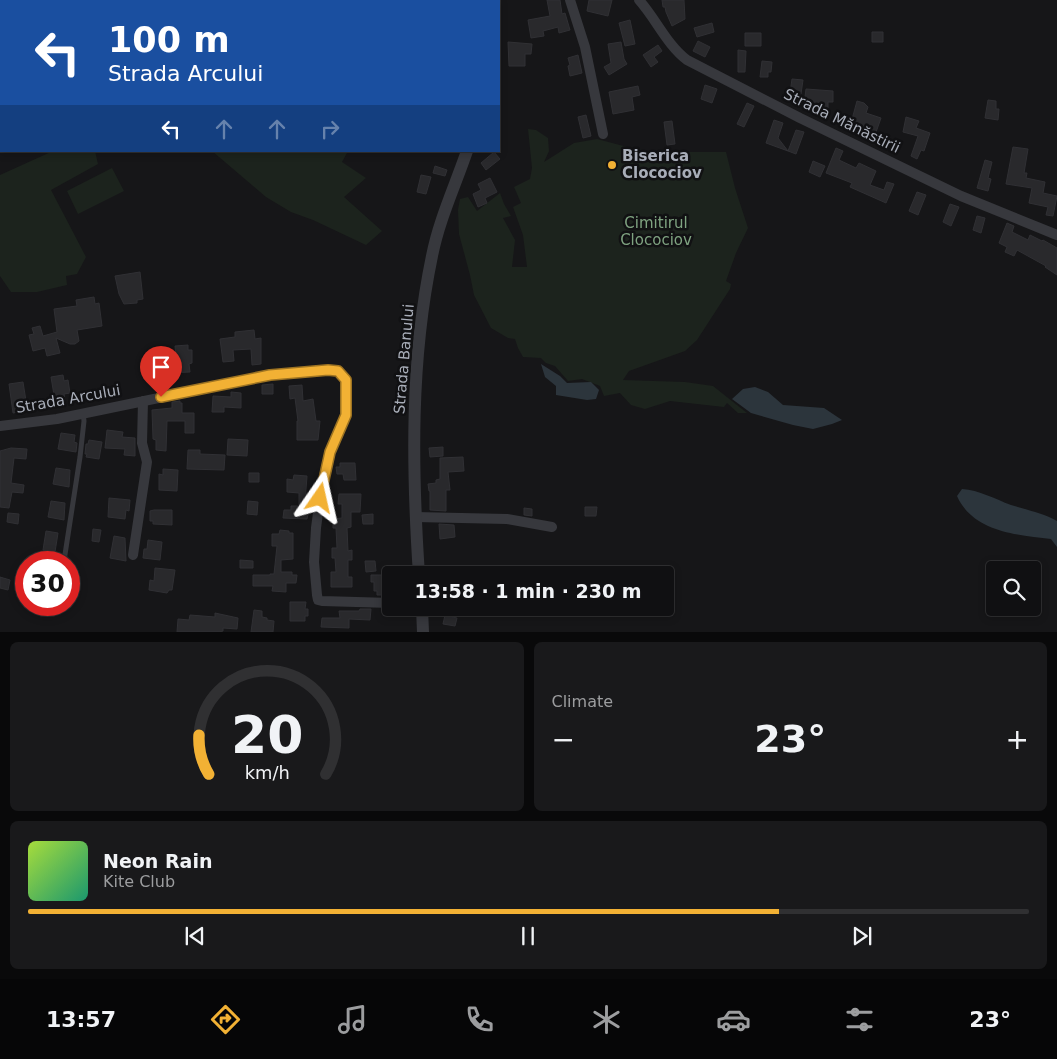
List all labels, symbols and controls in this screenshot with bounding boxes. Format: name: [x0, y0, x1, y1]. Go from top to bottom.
icon: left: [25, 20, 90, 85]
text: 100 m: [108, 20, 230, 60]
text: Strada Arcului: [108, 61, 263, 86]
street label: Strada Mănăstirii: [781, 85, 903, 157]
icon: left: [157, 115, 185, 143]
icon: ahead: [210, 115, 238, 143]
icon: ahead: [263, 115, 291, 143]
icon: right: [316, 115, 344, 143]
place label: Biserica Clocociov: [622, 147, 702, 182]
marker: Biserica Clocociov: [606, 159, 618, 171]
park label: Cimitirul Clocociov: [620, 214, 692, 249]
street label: Strada Banului: [390, 303, 418, 415]
pin: [140, 346, 182, 397]
icon: arrive: [147, 353, 175, 381]
street label: Strada Arcului: [14, 381, 122, 417]
position arrow: [293, 471, 345, 523]
speed limit sign: 30: [15, 551, 80, 616]
map controls: [986, 561, 1041, 616]
button: search: [986, 561, 1041, 616]
text: 13:58 · 1 min · 230 m: [414, 580, 642, 602]
text: Climate: [552, 692, 613, 711]
text: 20: [231, 705, 303, 765]
text: 23°: [754, 717, 826, 761]
text: −: [552, 723, 575, 756]
text: +: [1006, 723, 1029, 756]
text: km/h: [244, 762, 289, 783]
text: Neon Rain: [103, 850, 212, 872]
text: Kite Club: [103, 872, 175, 891]
icon: previous: [181, 922, 209, 950]
icon: pause: [514, 922, 542, 950]
icon: next: [848, 922, 876, 950]
icon: directions: [208, 1002, 243, 1037]
icon: music: [335, 1002, 370, 1037]
icon: phone: [462, 1002, 497, 1037]
icon: climate: [589, 1002, 624, 1037]
icon: car: [716, 1002, 751, 1037]
icon: filters: [842, 1002, 877, 1037]
text: 13:57: [46, 1007, 116, 1032]
text: 23°: [969, 1007, 1011, 1032]

